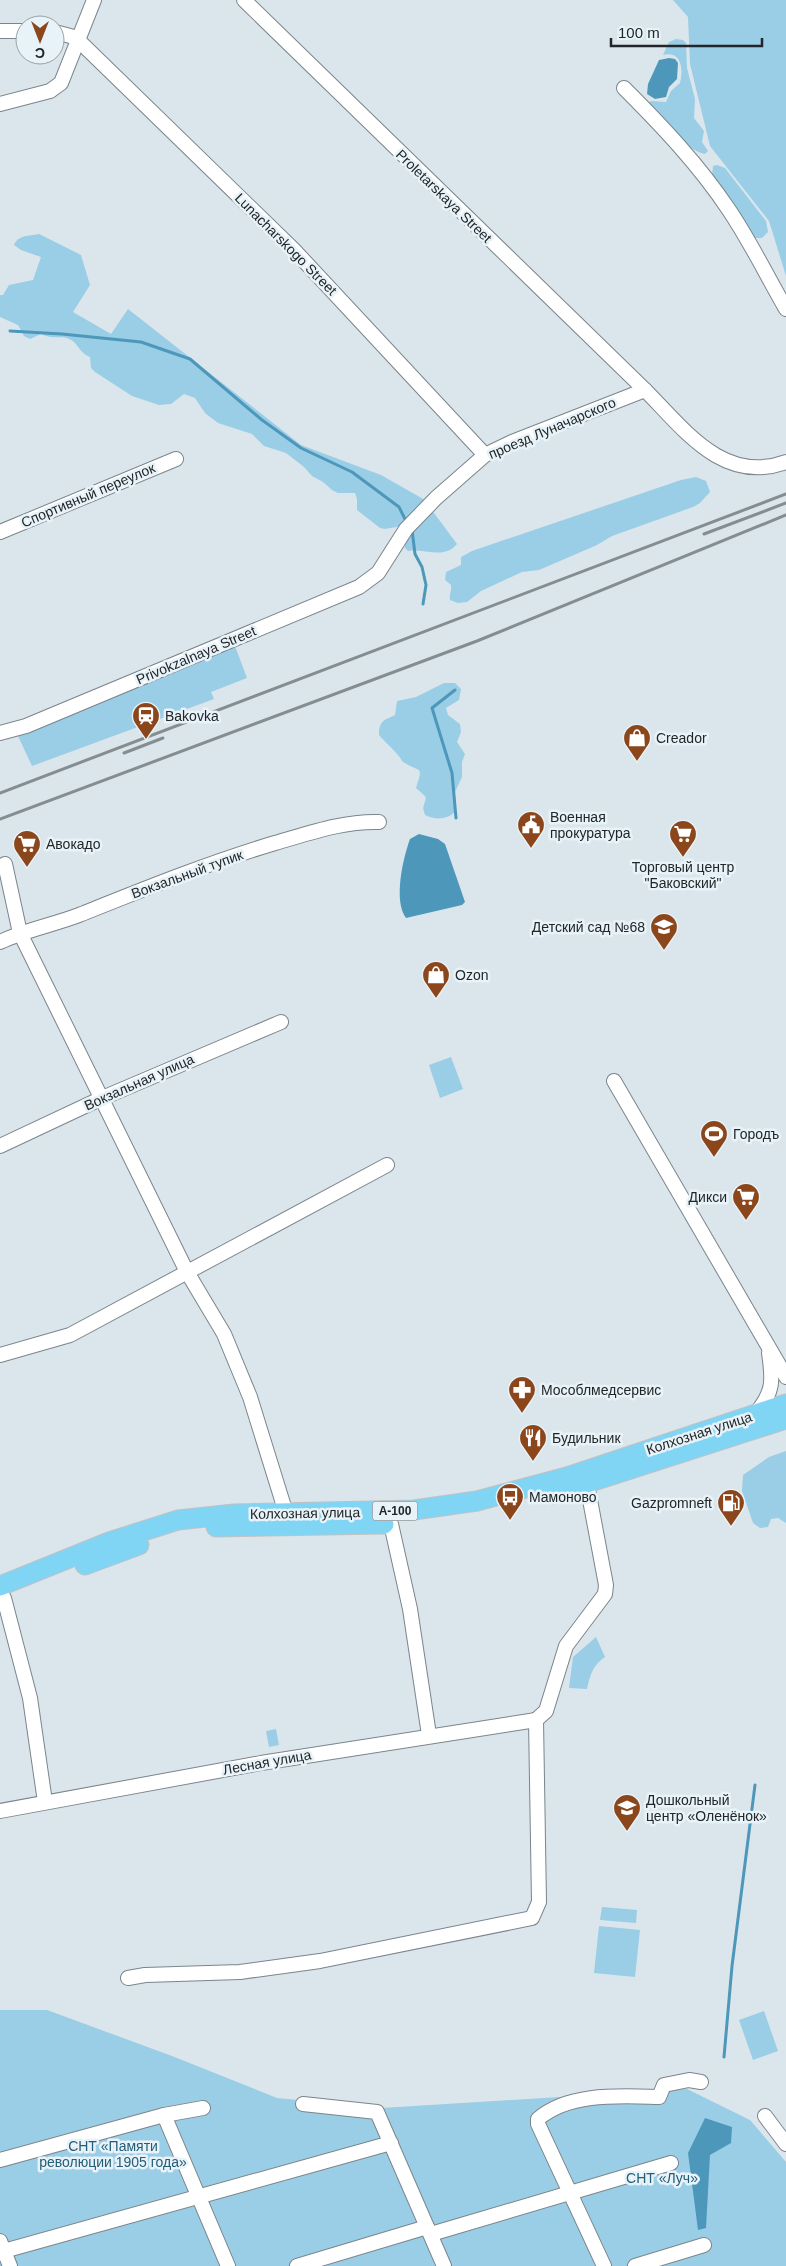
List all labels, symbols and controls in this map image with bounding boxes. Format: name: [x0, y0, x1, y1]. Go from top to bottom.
north arrow: [15, 15, 65, 65]
scale bar: [611, 15, 762, 47]
text: 100 m: [618, 24, 660, 41]
text: С: [35, 45, 45, 61]
street label: Proletarskaya Street: [393, 146, 495, 246]
street label: Lunacharskogo Street: [232, 190, 340, 298]
street label: проезд Луначарского: [486, 394, 618, 462]
street label: Спортивный переулок: [19, 459, 158, 530]
street label: Privokzalnaya Street: [134, 623, 258, 687]
station icon: Bakovka: [131, 701, 161, 740]
place label: Bakovka: [165, 708, 219, 724]
shop icon: Creador: [622, 723, 652, 762]
place label: Creador: [656, 730, 707, 746]
place label: Военная прокуратура: [550, 809, 631, 841]
public building icon: Военная прокуратура: [516, 810, 546, 849]
supermarket icon: Торговый центр "Баковский": [668, 819, 698, 858]
supermarket icon: Авокадо: [12, 829, 42, 868]
place label: Авокадо: [46, 836, 101, 852]
street label: Вокзальный тупик: [129, 846, 246, 902]
place label: Торговый центр "Баковский": [632, 859, 734, 891]
school or university icon: Детский сад №68: [649, 912, 679, 951]
place label: Детский сад №68: [532, 919, 645, 935]
shop icon: Ozon: [421, 960, 451, 999]
place label: Ozon: [455, 967, 488, 983]
street label: Вокзальная улица: [82, 1050, 197, 1113]
sports icon: Городъ: [699, 1119, 729, 1158]
place label: Городъ: [733, 1126, 780, 1142]
supermarket icon: Дикси: [731, 1182, 761, 1221]
place label: Дикси: [689, 1189, 727, 1205]
pharmacy icon: Мособлмедсервис: [507, 1375, 537, 1414]
place label: Мособлмедсервис: [541, 1382, 661, 1398]
street label: Колхозная улица: [644, 1408, 754, 1458]
restaurant icon: Будильник: [518, 1423, 548, 1462]
place label: Будильник: [552, 1430, 621, 1446]
bus stop icon: Мамоново: [495, 1482, 525, 1521]
fuel station icon: Gazpromneft: [716, 1488, 746, 1527]
place label: Мамоново: [529, 1489, 597, 1505]
place label: Gazpromneft: [631, 1495, 712, 1511]
road number: А-100: [372, 1502, 418, 1520]
street label: Колхозная улица: [250, 1504, 360, 1522]
street label: Лесная улица: [222, 1746, 313, 1778]
place label: Дошкольный центр «Оленёнок»: [646, 1792, 767, 1824]
school or university icon: Дошкольный центр «Оленёнок»: [612, 1793, 642, 1832]
park label: СНТ «Памяти революции 1905 года»: [39, 2138, 187, 2170]
park label: СНТ «Луч»: [626, 2170, 698, 2186]

